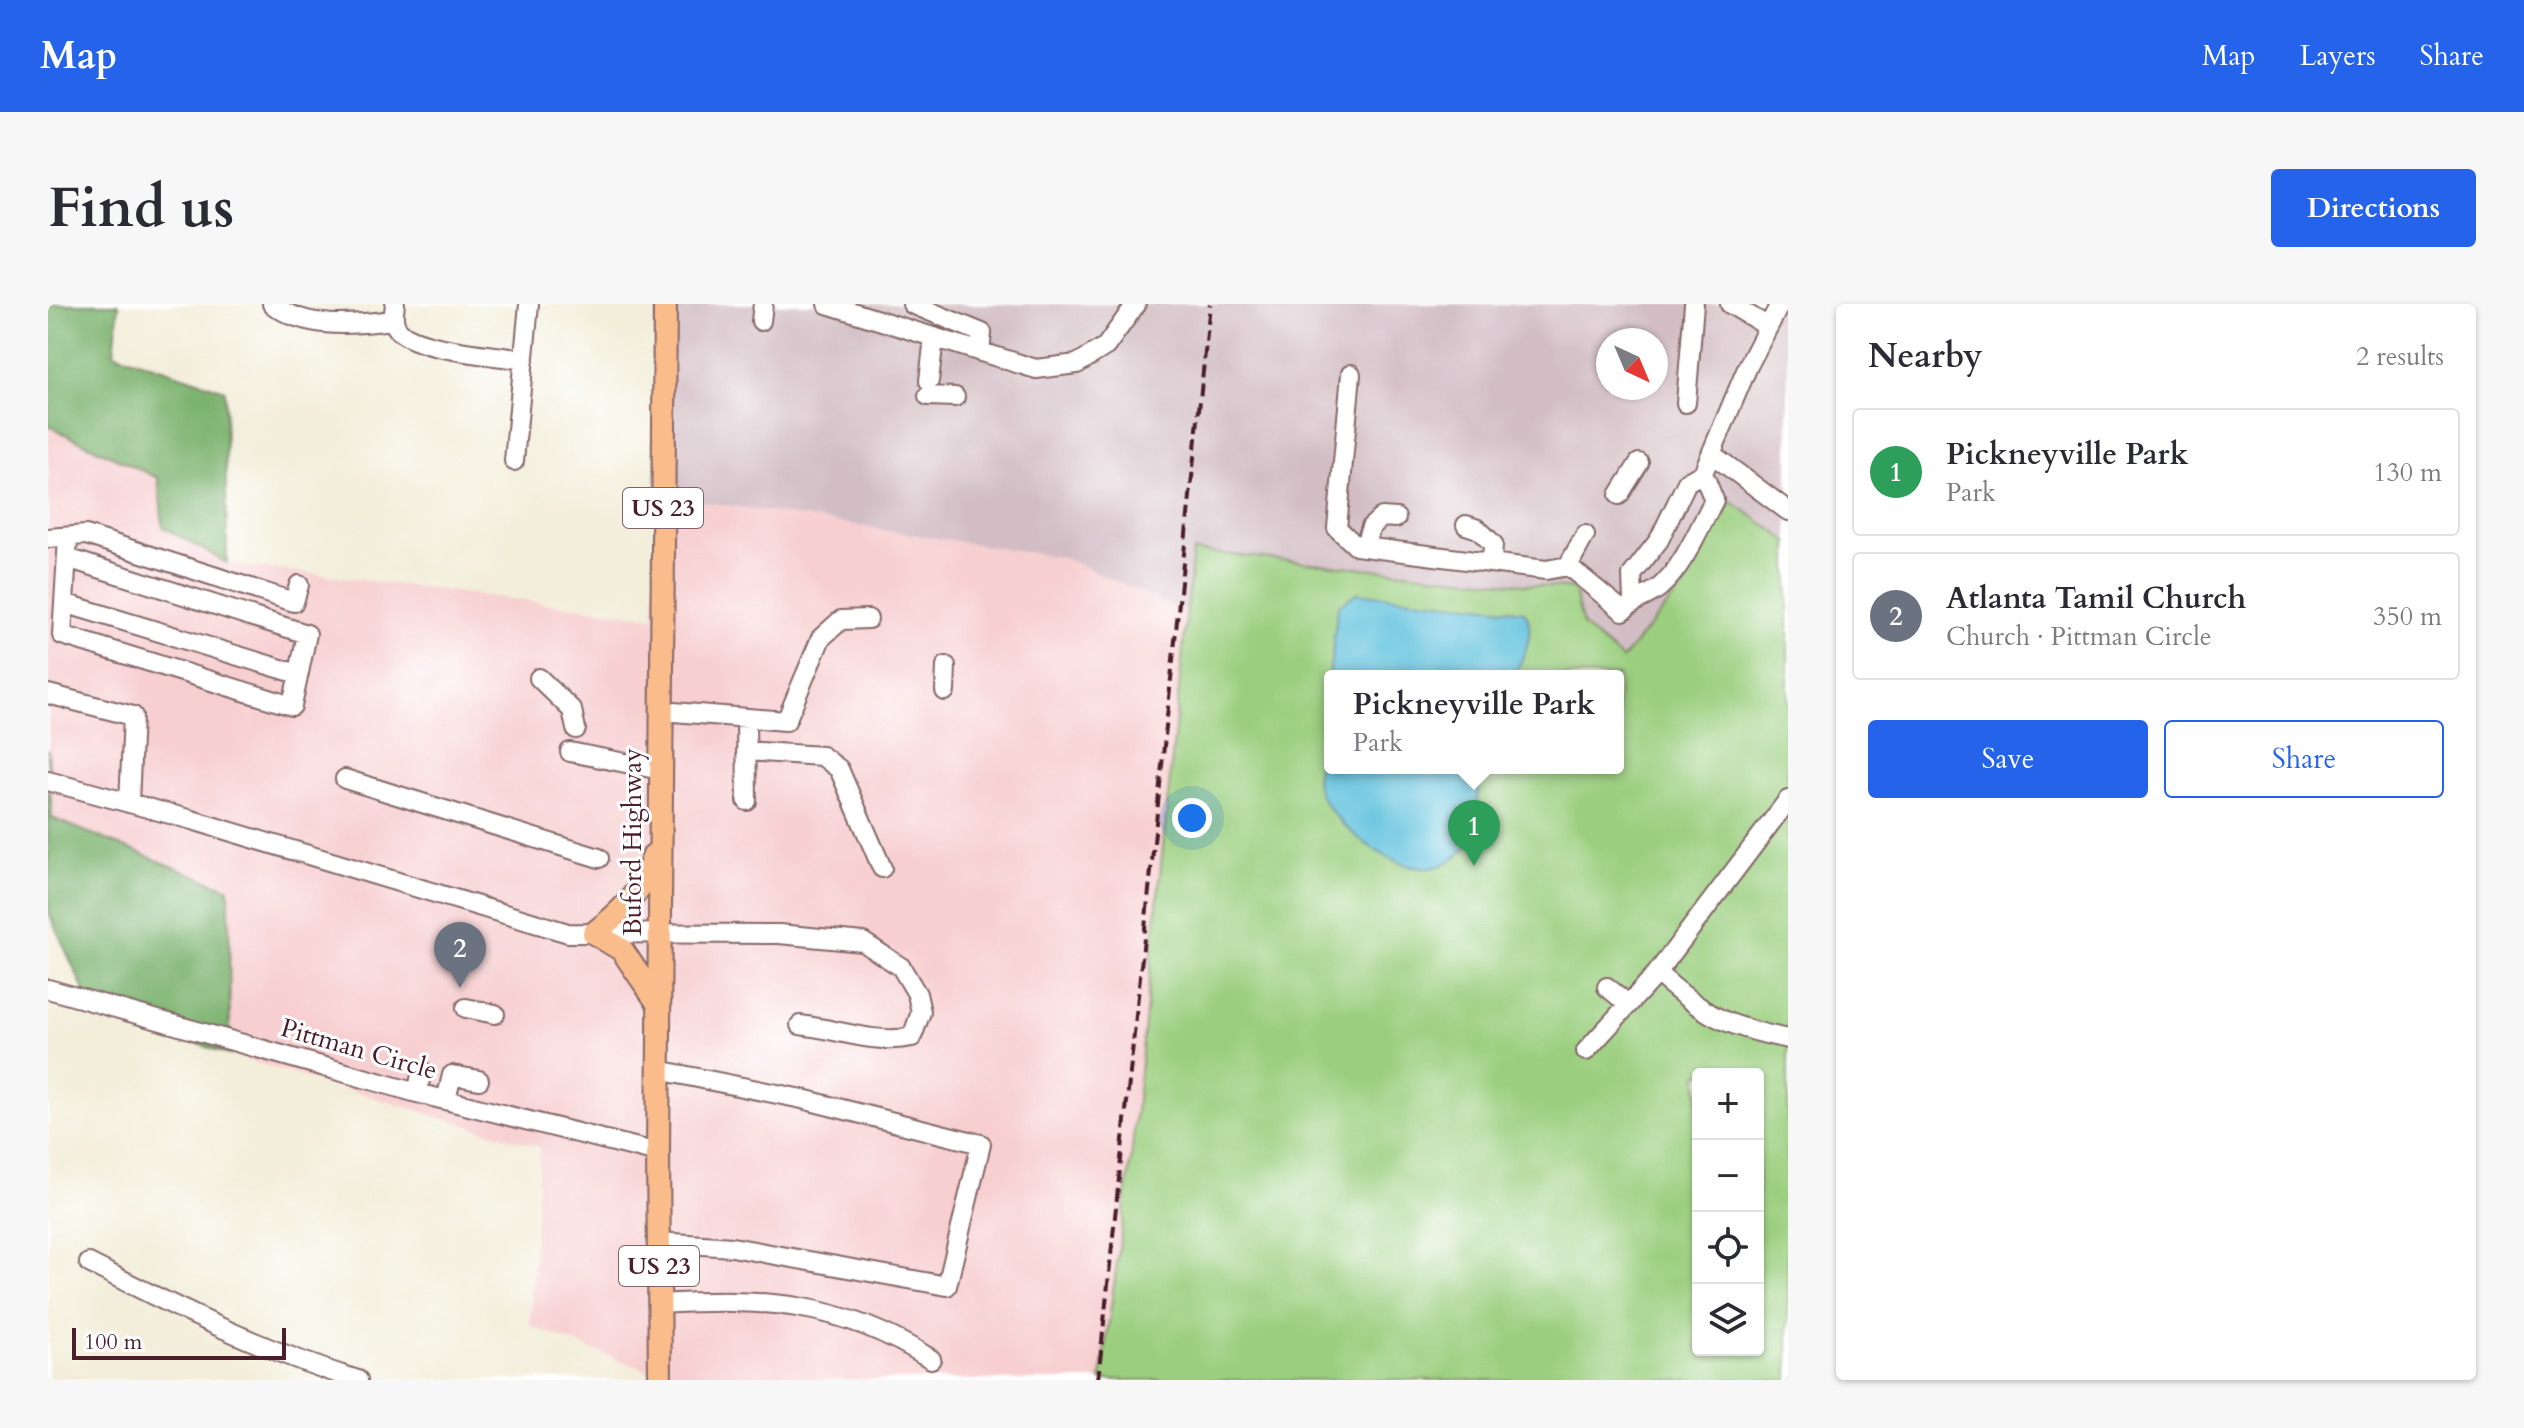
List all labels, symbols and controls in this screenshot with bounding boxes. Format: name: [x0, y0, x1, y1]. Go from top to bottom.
text: Map: [40, 30, 117, 82]
text: Map: [2202, 37, 2255, 75]
text: Layers: [2299, 37, 2376, 75]
text: Share: [2420, 37, 2484, 75]
button: Directions: [2271, 169, 2476, 247]
text: Find us: [48, 171, 234, 246]
north arrow: [1596, 328, 1668, 400]
text: Nearby: [1868, 333, 1983, 379]
text: 2 results: [2356, 339, 2444, 374]
text: Pickneyville Park: [1946, 434, 2188, 475]
text: 1: [1889, 455, 1903, 490]
text: 130 m: [2373, 455, 2442, 490]
text: Park: [1946, 475, 1996, 510]
road number: US 23: [623, 488, 703, 528]
text: Atlanta Tamil Church: [1946, 578, 2246, 619]
text: 2: [1889, 599, 1903, 634]
text: 350 m: [2373, 599, 2442, 634]
text: Church · Pittman Circle: [1946, 619, 2212, 654]
popup: [1324, 670, 1624, 774]
text: Pickneyville Park: [1353, 684, 1595, 725]
button: Save: [1868, 720, 2148, 798]
button: Share: [2164, 720, 2444, 798]
text: Park: [1353, 725, 1403, 760]
street label: Buford Highway: [615, 748, 650, 936]
your location: [1172, 798, 1212, 838]
pin: 1: [1448, 800, 1500, 866]
pin: 2: [434, 922, 486, 988]
street label: Pittman Circle: [277, 1010, 441, 1088]
map controls: [1692, 1068, 1764, 1356]
button: +: [1692, 1068, 1764, 1140]
button: −: [1692, 1140, 1764, 1212]
button: locate: [1692, 1212, 1764, 1284]
road number: US 23: [619, 1246, 699, 1286]
button: layers: [1692, 1284, 1764, 1356]
scale bar: [72, 1324, 286, 1360]
text: 100 m: [84, 1327, 142, 1357]

